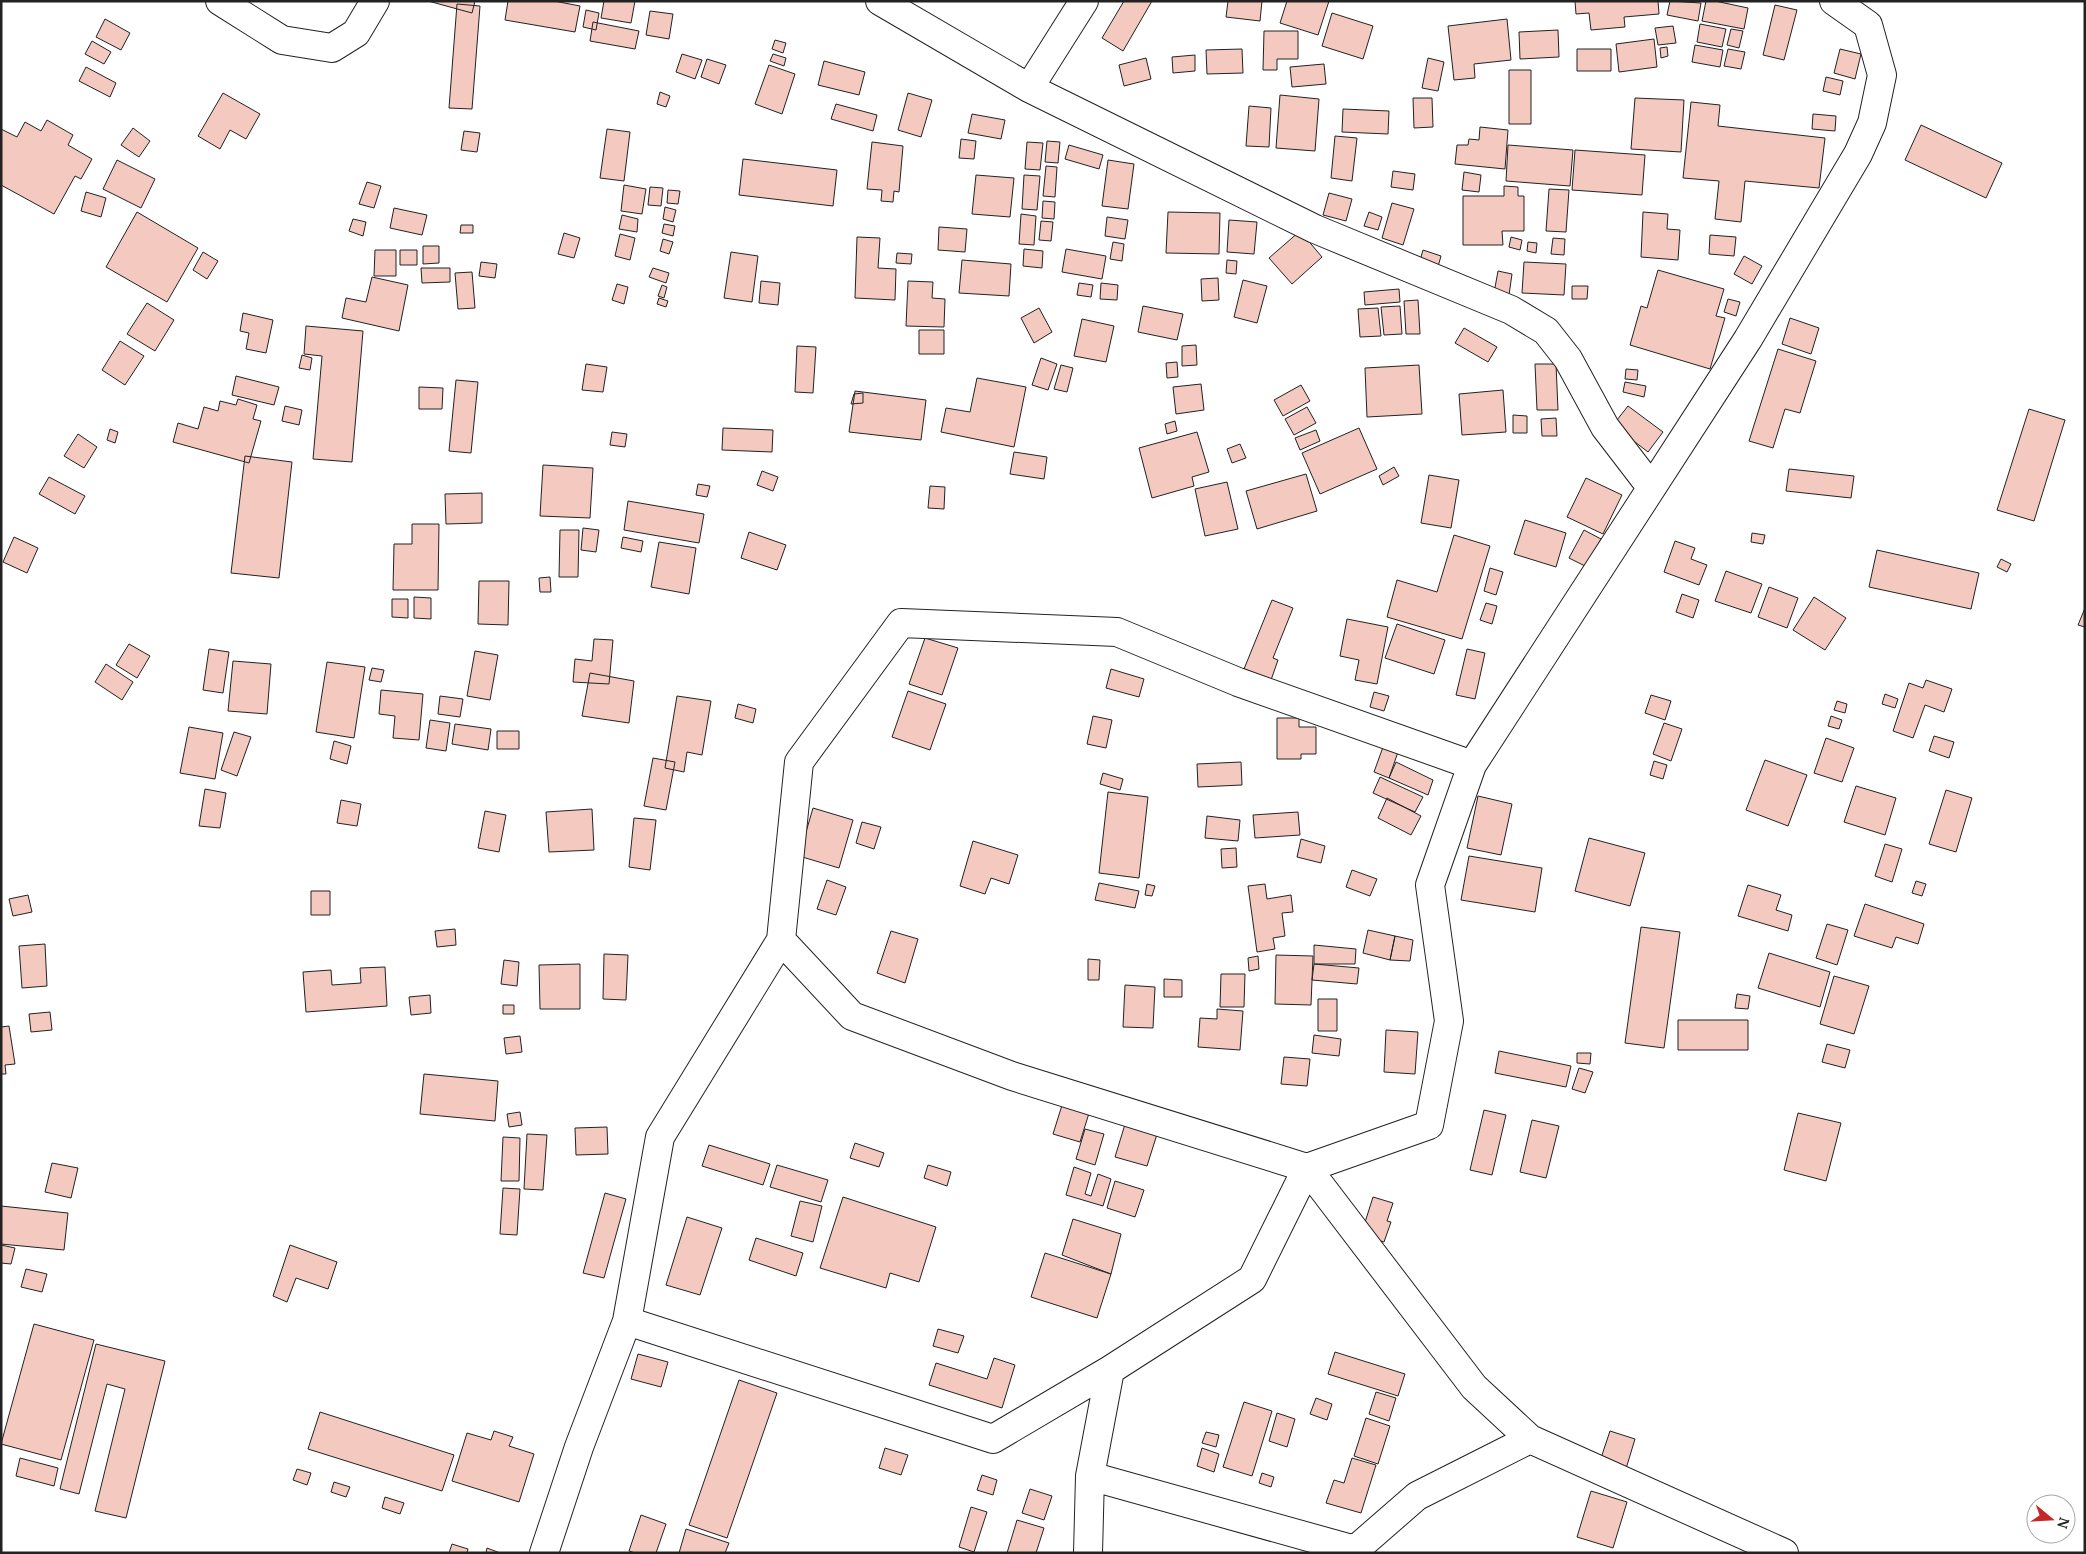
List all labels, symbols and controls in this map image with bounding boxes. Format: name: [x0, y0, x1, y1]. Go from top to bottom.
north arrow: [2026, 1494, 2076, 1544]
text: N: [2053, 1515, 2075, 1532]

